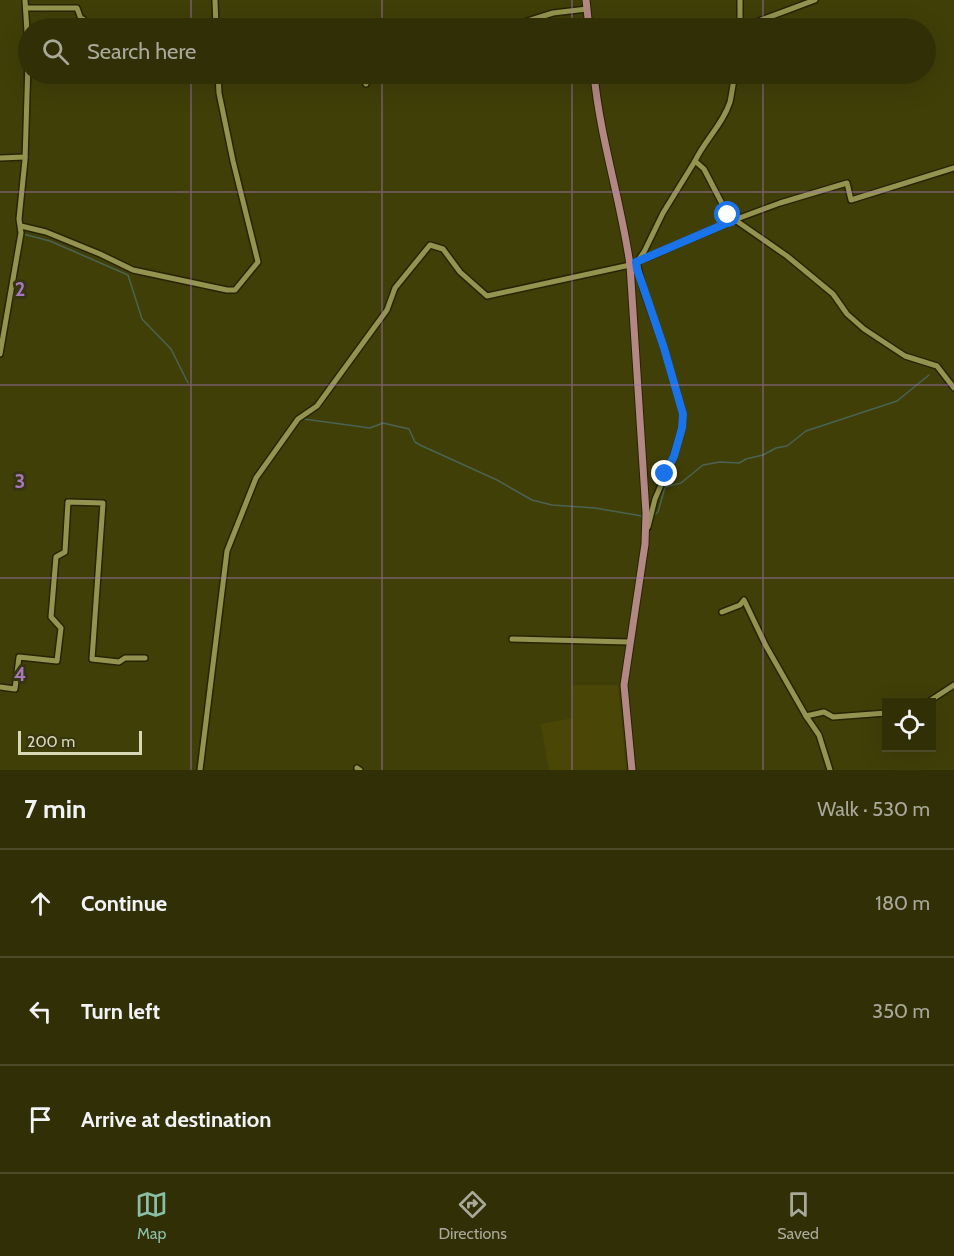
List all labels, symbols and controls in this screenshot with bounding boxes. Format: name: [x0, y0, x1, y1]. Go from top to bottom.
search box: [18, 18, 936, 84]
icon: search: [39, 35, 72, 68]
text: Search here: [87, 38, 196, 65]
route start: [714, 201, 740, 227]
text: 2: [15, 277, 25, 301]
route end: [651, 460, 677, 486]
text: 3: [15, 469, 25, 493]
text: 4: [14, 662, 26, 686]
map controls: [882, 698, 936, 752]
button: locate: [882, 698, 936, 752]
scale bar: [18, 728, 142, 756]
text: 200 m: [27, 732, 75, 751]
text: 7 min: [24, 793, 86, 825]
text: Walk · 530 m: [817, 797, 930, 821]
icon: ahead: [24, 887, 57, 920]
text: Continue: [81, 890, 167, 917]
text: 180 m: [875, 891, 930, 915]
icon: left: [24, 995, 57, 1028]
text: Turn left: [81, 998, 160, 1025]
text: 350 m: [872, 999, 930, 1023]
icon: arrive: [24, 1103, 57, 1136]
text: Arrive at destination: [81, 1106, 271, 1133]
tab: Map: [135, 1188, 168, 1243]
tab: Directions: [439, 1188, 507, 1243]
tab: Saved: [777, 1188, 819, 1243]

